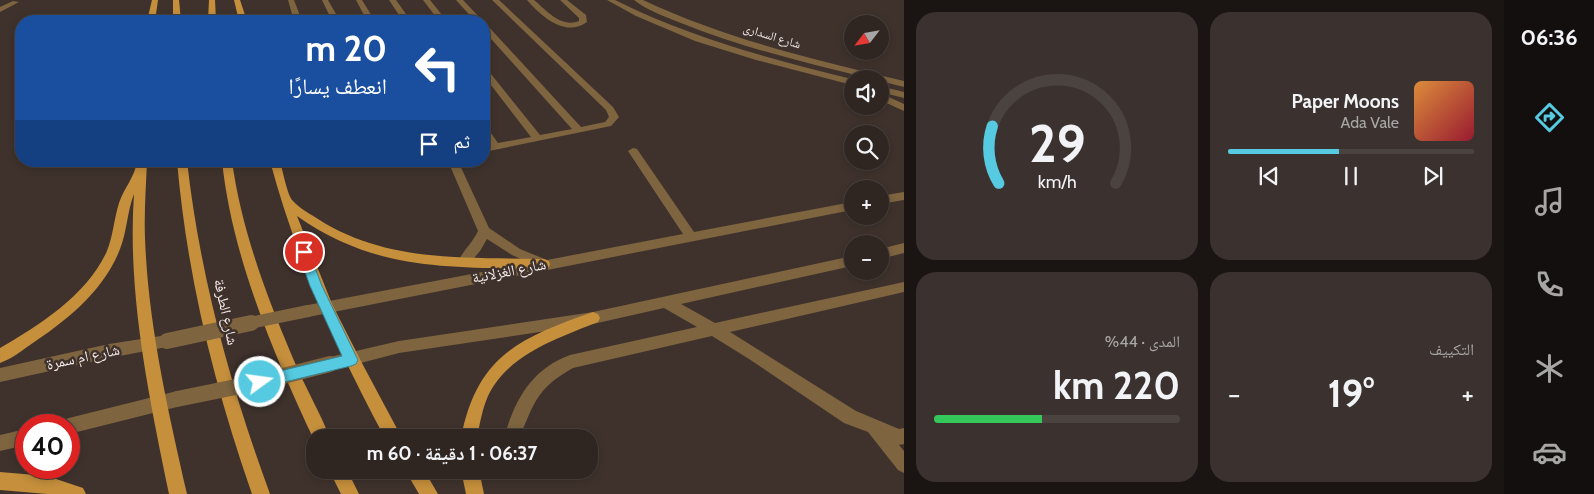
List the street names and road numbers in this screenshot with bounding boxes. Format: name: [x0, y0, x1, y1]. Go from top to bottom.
street label: شارع السدارى: [741, 20, 803, 52]
street label: شارع الغزلانية: [470, 255, 548, 288]
street label: شارع الطرفة: [209, 277, 242, 347]
street label: شارع ام سمرة: [45, 340, 122, 375]

